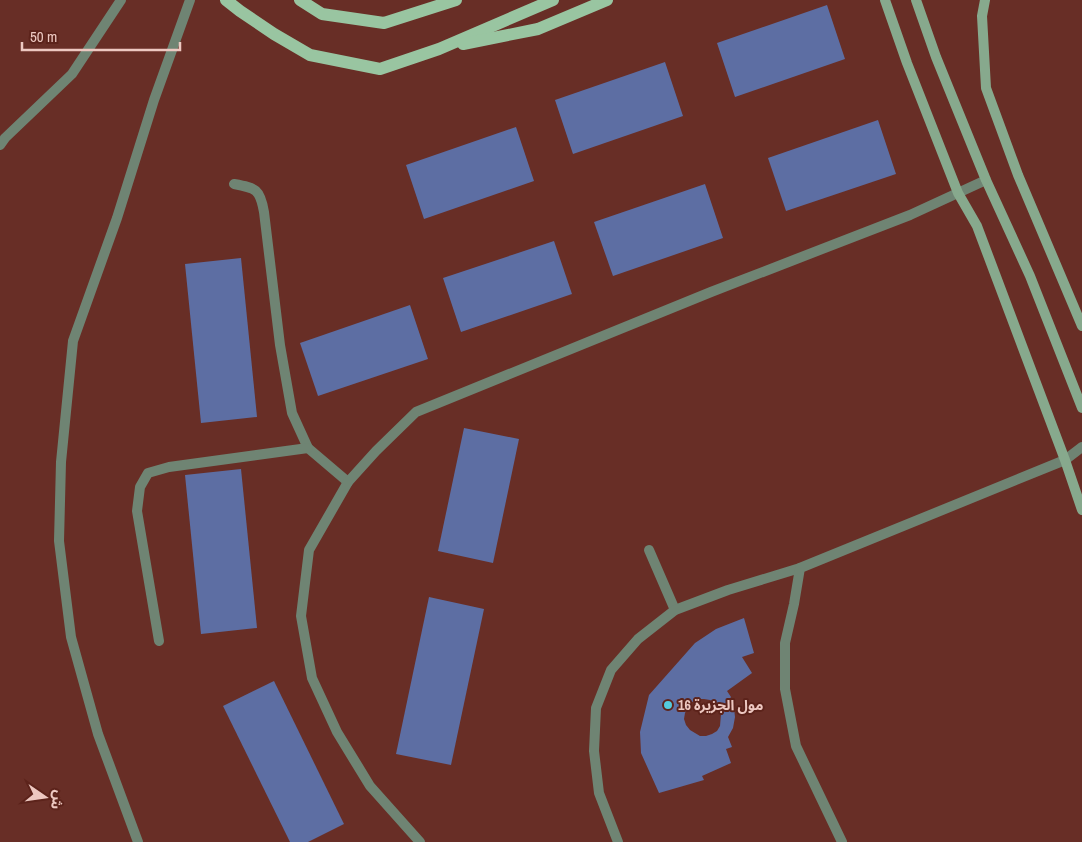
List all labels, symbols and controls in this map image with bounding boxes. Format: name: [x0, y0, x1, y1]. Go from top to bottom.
scale bar: [22, 20, 180, 52]
text: 50 m: [30, 26, 57, 47]
place label: مول الجزيرة 16: [678, 696, 763, 714]
marker: مول الجزيرة 16: [662, 699, 674, 711]
north arrow: [20, 772, 70, 822]
text: ش: [47, 789, 69, 811]

